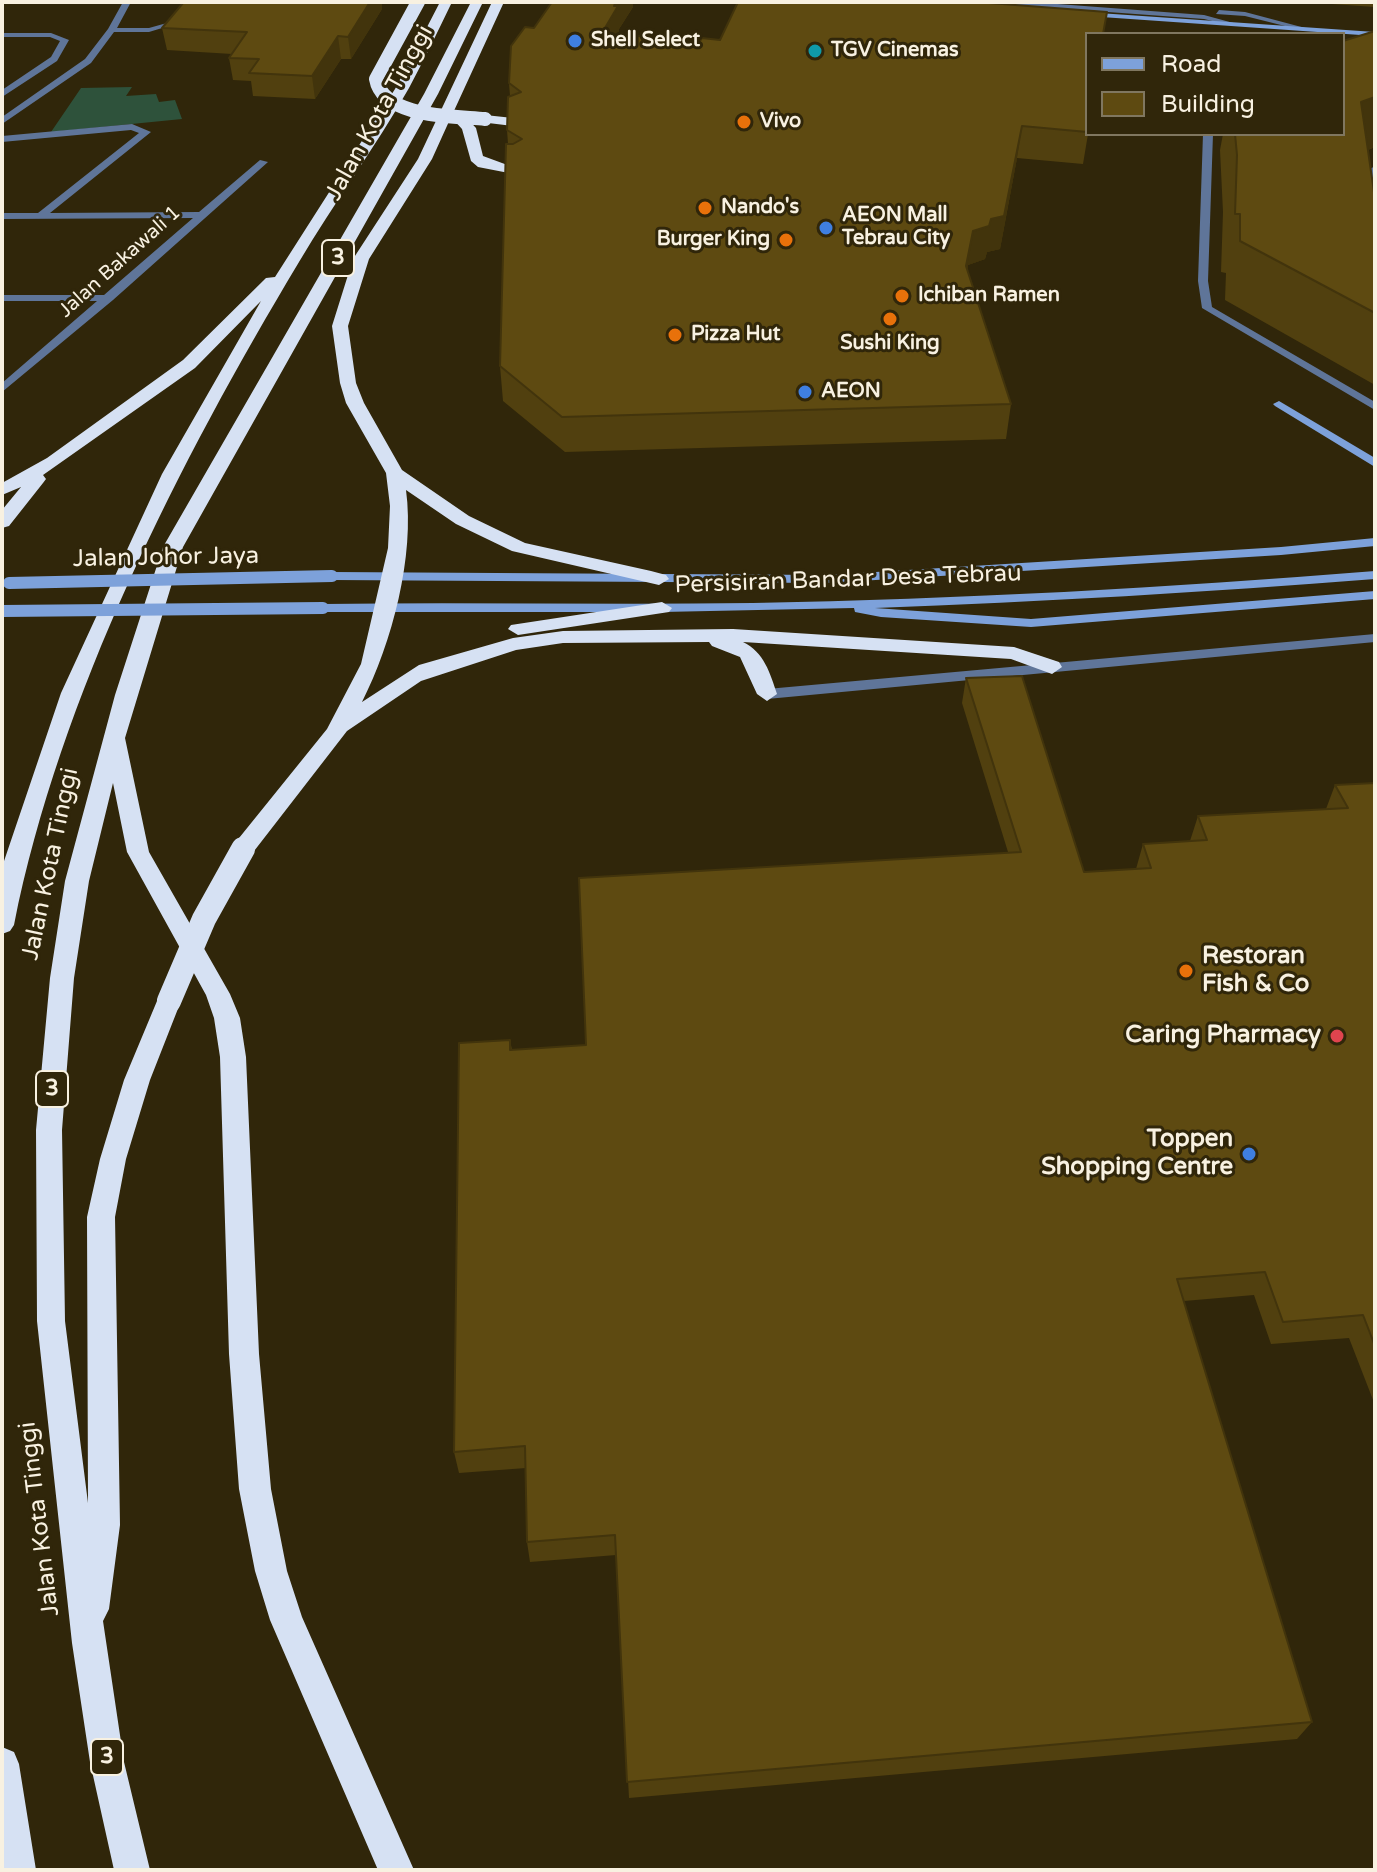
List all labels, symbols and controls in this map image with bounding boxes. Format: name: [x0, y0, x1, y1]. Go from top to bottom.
street label: Jalan Kota Tinggi: [320, 20, 440, 206]
place label: Shell Select: [591, 29, 700, 53]
marker: Shell Select: [566, 32, 584, 50]
legend: [1085, 32, 1345, 136]
place label: TGV Cinemas: [831, 39, 958, 63]
marker: TGV Cinemas: [806, 42, 824, 60]
text: Road: [1161, 50, 1221, 79]
text: Building: [1161, 90, 1255, 119]
place label: Vivo: [760, 110, 801, 134]
marker: Vivo: [735, 113, 753, 131]
place label: Nando's: [721, 196, 799, 220]
marker: Nando's: [696, 199, 714, 217]
street label: Jalan Bakawali 1: [54, 201, 186, 323]
place label: AEON Mall Tebrau City: [842, 204, 950, 251]
marker: AEON Mall Tebrau City: [817, 219, 835, 237]
place label: Burger King: [657, 228, 770, 252]
marker: Burger King: [777, 231, 795, 249]
road number: 3: [322, 240, 354, 276]
place label: Ichiban Ramen: [918, 284, 1060, 308]
marker: Ichiban Ramen: [893, 287, 911, 305]
marker: Sushi King: [881, 310, 899, 328]
place label: Pizza Hut: [691, 323, 780, 347]
marker: Pizza Hut: [666, 326, 684, 344]
place label: Sushi King: [840, 332, 940, 356]
place label: AEON: [821, 380, 881, 404]
marker: AEON: [796, 383, 814, 401]
street label: Jalan Johor Jaya: [73, 542, 259, 574]
street label: Persisiran Bandar Desa Tebrau: [674, 560, 1022, 600]
street label: Jalan Kota Tinggi: [17, 765, 85, 963]
place label: Restoran Fish & Co: [1202, 943, 1309, 999]
marker: Restoran Fish & Co: [1177, 962, 1195, 980]
place label: Caring Pharmacy: [1125, 1022, 1321, 1050]
marker: Caring Pharmacy: [1328, 1027, 1346, 1045]
road number: 3: [36, 1071, 68, 1107]
place label: Toppen Shopping Centre: [1041, 1126, 1233, 1182]
marker: Toppen Shopping Centre: [1240, 1145, 1258, 1163]
street label: Jalan Kota Tinggi: [14, 1420, 66, 1618]
road number: 3: [91, 1739, 123, 1775]

